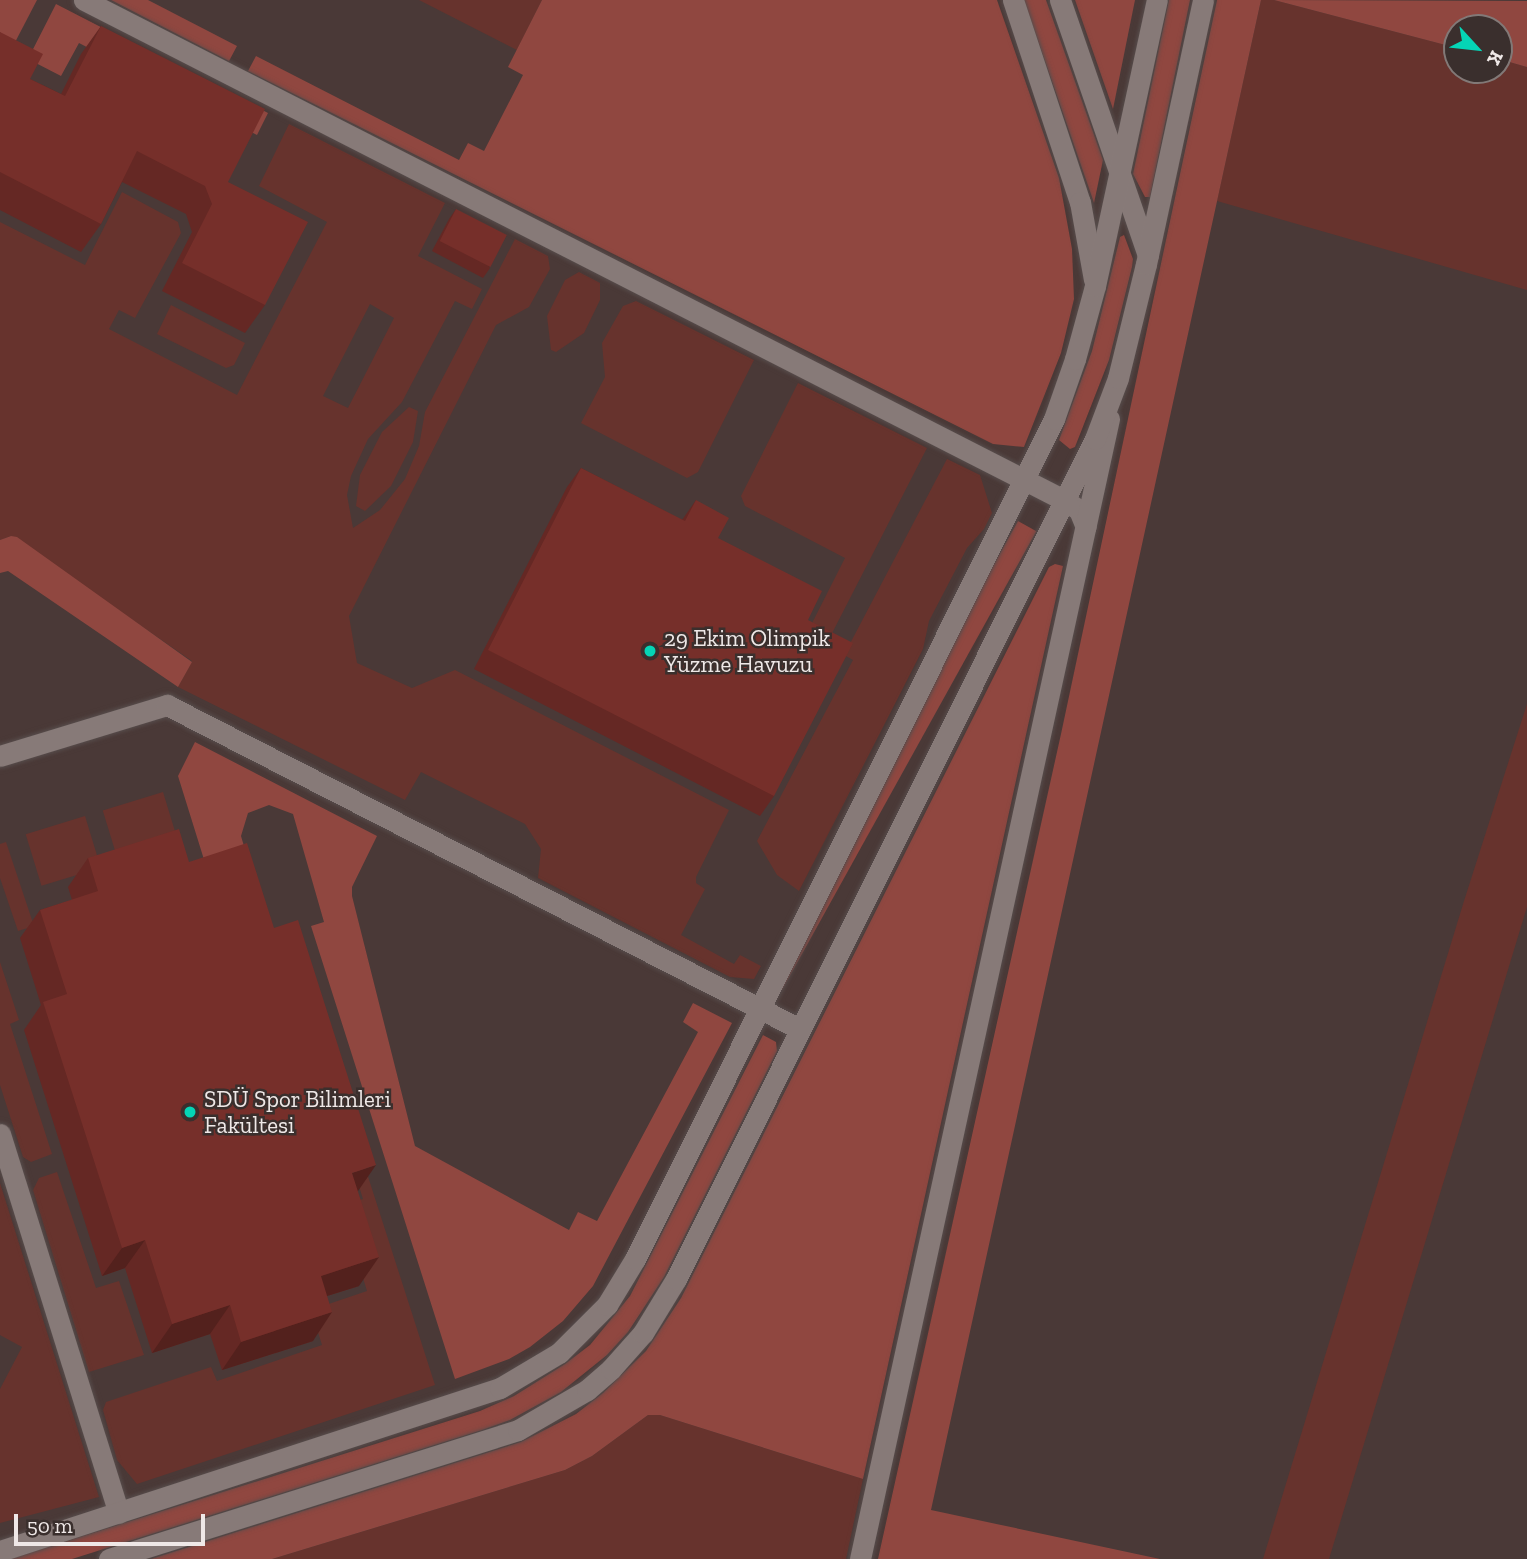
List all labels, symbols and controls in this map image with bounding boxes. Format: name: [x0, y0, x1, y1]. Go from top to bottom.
north arrow: [1443, 14, 1513, 84]
text: K: [1482, 47, 1509, 69]
place label: 29 Ekim Olimpik Yüzme Havuzu: [664, 624, 830, 678]
marker: 29 Ekim Olimpik Yüzme Havuzu: [642, 643, 658, 659]
place label: SDÜ Spor Bilimleri Fakültesi: [204, 1085, 391, 1139]
marker: SDÜ Spor Bilimleri Fakültesi: [182, 1104, 198, 1120]
scale bar: [18, 1500, 208, 1544]
text: 50 m: [27, 1513, 73, 1538]

